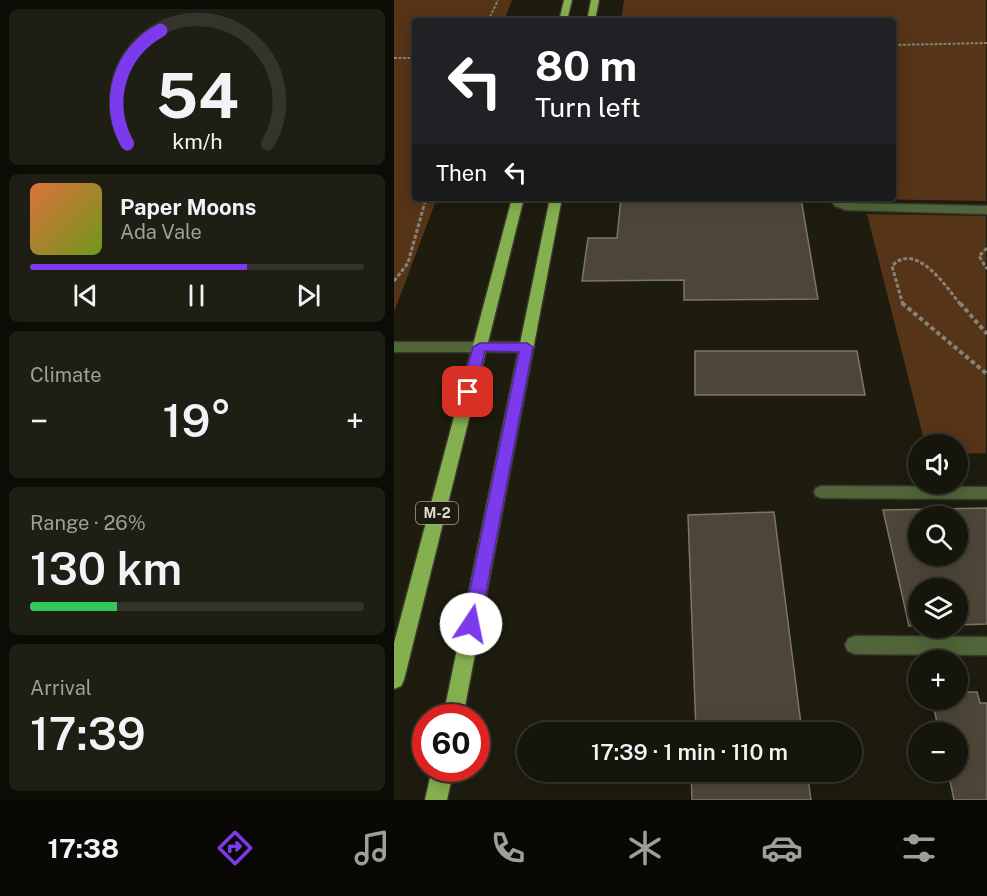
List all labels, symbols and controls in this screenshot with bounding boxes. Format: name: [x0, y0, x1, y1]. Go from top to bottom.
text: 80 m: [535, 41, 637, 90]
icon: left: [436, 42, 514, 120]
text: 54: [155, 59, 239, 132]
text: Turn left: [535, 91, 641, 123]
text: km/h: [172, 129, 222, 154]
icon: left: [499, 156, 532, 189]
text: Then: [436, 160, 487, 186]
text: Paper Moons: [120, 194, 256, 220]
text: Ada Vale: [120, 220, 202, 244]
icon: previous: [69, 279, 102, 312]
icon: pause: [180, 279, 213, 312]
icon: next: [292, 279, 325, 312]
text: Climate: [30, 363, 102, 387]
pin: [442, 366, 493, 417]
icon: arrive: [451, 375, 484, 408]
text: 19°: [163, 394, 231, 447]
text: −: [30, 402, 48, 440]
text: +: [346, 402, 364, 440]
map controls: [908, 434, 968, 782]
button: sound: [908, 434, 968, 494]
road number: M-2: [416, 502, 458, 524]
button: search: [908, 506, 968, 566]
text: Range · 26%: [30, 511, 146, 535]
text: 130 km: [30, 542, 182, 595]
button: layers: [908, 578, 968, 638]
position arrow: [439, 592, 503, 656]
button: +: [908, 650, 968, 710]
text: Arrival: [30, 676, 92, 700]
speed limit sign: 60: [412, 704, 490, 782]
text: 17:39: [30, 707, 146, 760]
button: −: [908, 722, 968, 782]
text: 17:39 · 1 min · 110 m: [591, 739, 788, 765]
icon: directions: [214, 827, 256, 869]
icon: music: [351, 827, 393, 869]
icon: phone: [487, 827, 529, 869]
icon: climate: [624, 827, 666, 869]
icon: car: [761, 827, 803, 869]
icon: filters: [898, 827, 940, 869]
text: 17:38: [47, 832, 119, 864]

